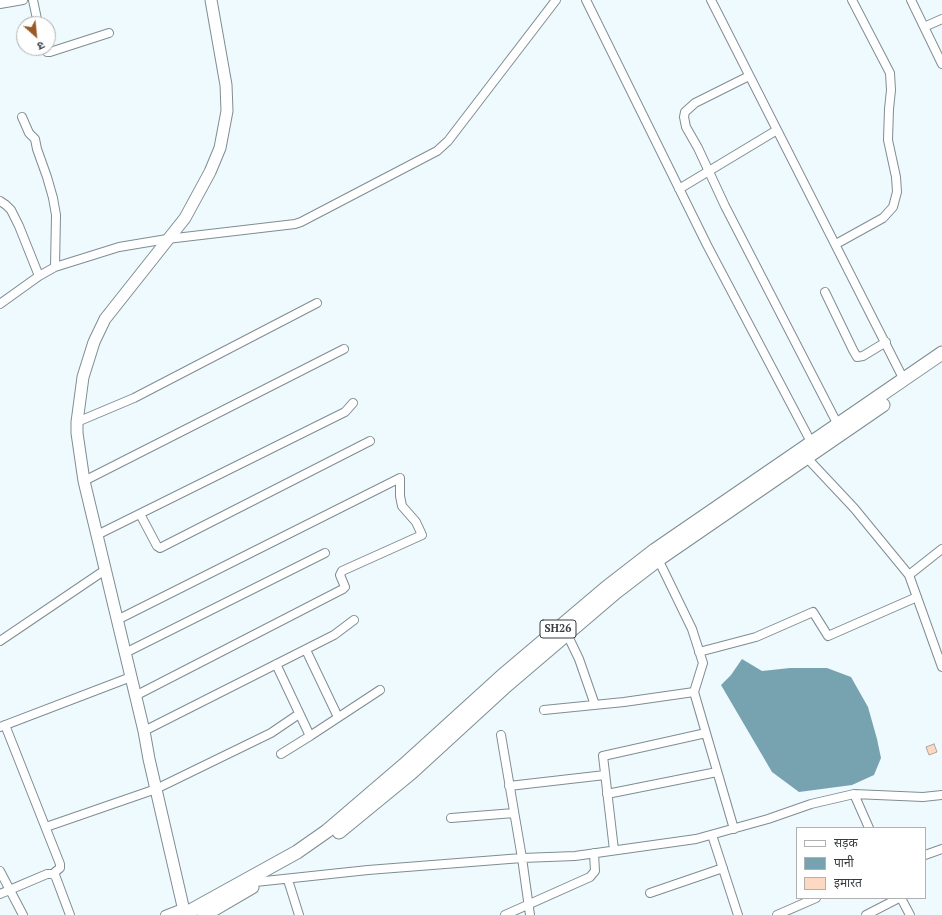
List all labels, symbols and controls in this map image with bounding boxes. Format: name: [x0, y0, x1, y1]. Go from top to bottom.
north arrow: [16, 16, 56, 56]
text: उ: [35, 38, 47, 53]
road number: SH26: [540, 620, 576, 638]
legend: [796, 827, 926, 899]
text: सड़क: [834, 835, 858, 850]
text: पानी: [834, 855, 854, 870]
text: इमारत: [834, 875, 862, 890]

